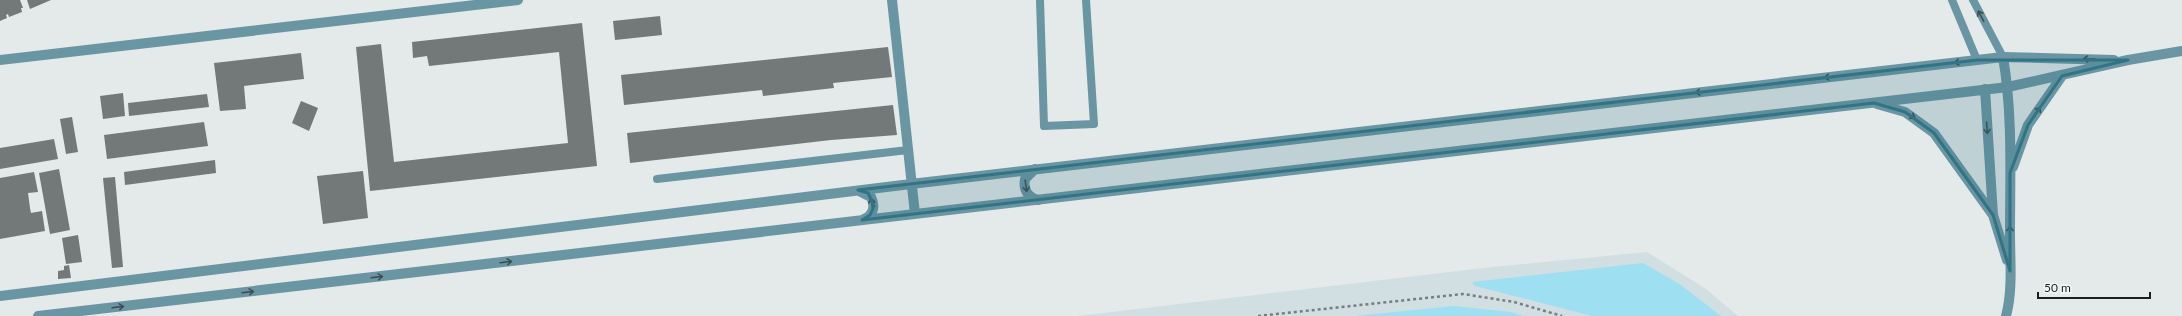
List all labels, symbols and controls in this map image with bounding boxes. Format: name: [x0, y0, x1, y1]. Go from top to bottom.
one-way arrow: [1977, 11, 1984, 23]
one-way arrow: [2083, 55, 2096, 63]
one-way arrow: [1954, 58, 1967, 65]
one-way arrow: [1824, 73, 1837, 80]
one-way arrow: [1695, 88, 1708, 95]
one-way arrow: [2033, 106, 2041, 117]
one-way arrow: [1904, 112, 1916, 120]
one-way arrow: [1983, 121, 1990, 134]
one-way arrow: [1022, 179, 1029, 192]
one-way arrow: [868, 198, 876, 211]
one-way arrow: [2006, 226, 2014, 239]
one-way arrow: [499, 258, 512, 266]
one-way arrow: [370, 273, 383, 281]
scale bar: [2038, 274, 2150, 300]
text: 50 m: [2044, 280, 2071, 295]
one-way arrow: [241, 288, 254, 296]
one-way arrow: [111, 303, 124, 311]

